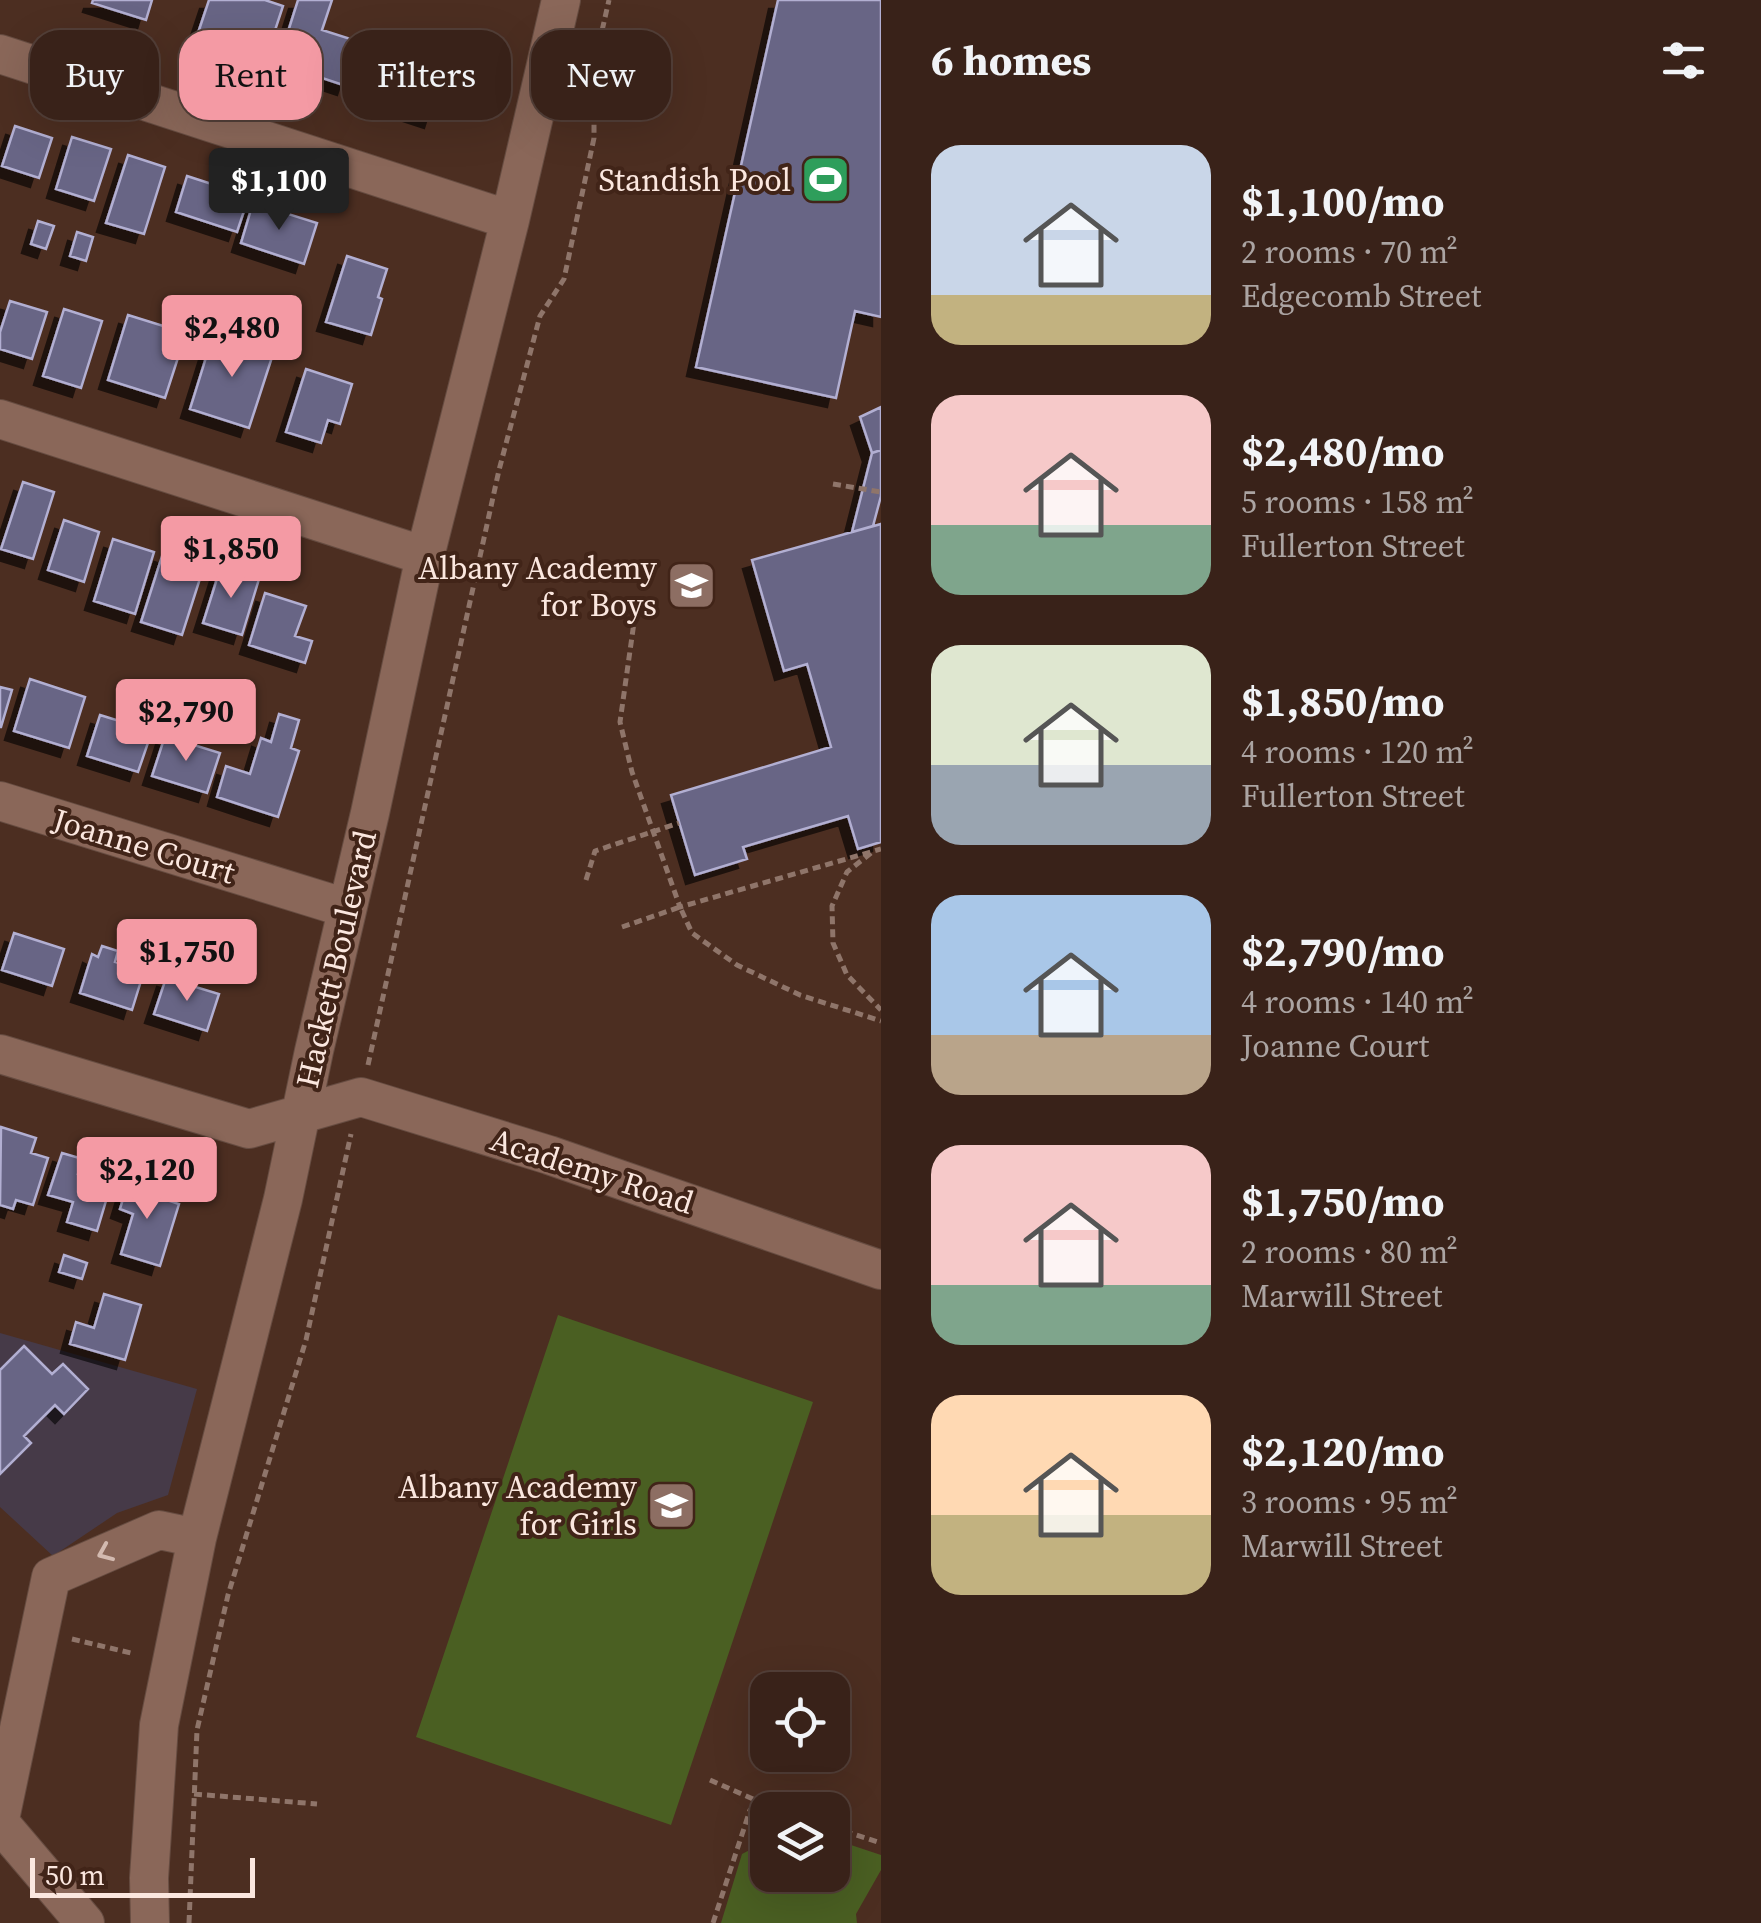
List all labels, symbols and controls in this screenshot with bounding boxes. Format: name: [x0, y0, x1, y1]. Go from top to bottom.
chip: Buy: [30, 30, 159, 120]
chip: Rent: [179, 30, 322, 120]
chip: Filters: [342, 30, 511, 120]
chip: New: [531, 30, 671, 120]
text: 6 homes: [931, 31, 1091, 89]
icon: filters: [1656, 33, 1711, 88]
pin: $1,100: [198, 148, 360, 233]
sports icon: Standish Pool: [800, 154, 852, 206]
text: $1,100: [231, 158, 327, 202]
place label: Standish Pool: [599, 158, 791, 202]
text: $1,100/mo: [1241, 172, 1444, 230]
icon: home: [1011, 185, 1131, 305]
text: 2 rooms · 70 m²: [1241, 230, 1458, 274]
text: Edgecomb Street: [1241, 274, 1481, 318]
pin: $2,480: [151, 295, 313, 380]
text: $2,480: [184, 305, 280, 349]
text: $2,480/mo: [1241, 422, 1444, 480]
icon: home: [1011, 435, 1131, 555]
text: 5 rooms · 158 m²: [1241, 480, 1474, 524]
pin: $1,850: [150, 516, 312, 601]
text: Fullerton Street: [1241, 524, 1465, 568]
text: $1,850: [183, 526, 279, 570]
place label: Albany Academy for Boys: [418, 546, 658, 627]
school or university icon: Albany Academy for Boys: [666, 560, 718, 612]
text: $1,850/mo: [1241, 672, 1444, 730]
pin: $2,790: [105, 679, 267, 764]
icon: home: [1011, 685, 1131, 805]
text: $2,790: [138, 689, 234, 733]
text: 4 rooms · 120 m²: [1241, 730, 1474, 774]
text: Fullerton Street: [1241, 774, 1465, 818]
street label: Joanne Court: [47, 797, 241, 895]
street label: Hackett Boulevard: [285, 826, 387, 1092]
pin: $1,750: [106, 919, 268, 1004]
text: $2,790/mo: [1241, 922, 1444, 980]
text: $1,750: [139, 929, 235, 973]
icon: home: [1011, 935, 1131, 1055]
text: 4 rooms · 140 m²: [1241, 980, 1474, 1024]
text: Joanne Court: [1241, 1024, 1429, 1068]
street label: Academy Road: [485, 1117, 699, 1225]
pin: $2,120: [66, 1137, 228, 1222]
text: $2,120: [99, 1147, 195, 1191]
text: $1,750/mo: [1241, 1172, 1444, 1230]
icon: home: [1011, 1185, 1131, 1305]
text: 2 rooms · 80 m²: [1241, 1230, 1458, 1274]
text: Marwill Street: [1241, 1274, 1442, 1318]
text: $2,120/mo: [1241, 1422, 1444, 1480]
icon: home: [1011, 1435, 1131, 1555]
place label: Albany Academy for Girls: [398, 1465, 638, 1546]
school or university icon: Albany Academy for Girls: [646, 1479, 698, 1531]
text: 3 rooms · 95 m²: [1241, 1480, 1458, 1524]
text: Marwill Street: [1241, 1524, 1442, 1568]
one-way arrow: [97, 1541, 115, 1561]
map controls: [750, 1672, 850, 1892]
button: locate: [750, 1672, 850, 1772]
button: layers: [750, 1792, 850, 1892]
scale bar: [30, 1853, 255, 1898]
text: 50 m: [45, 1856, 105, 1894]

